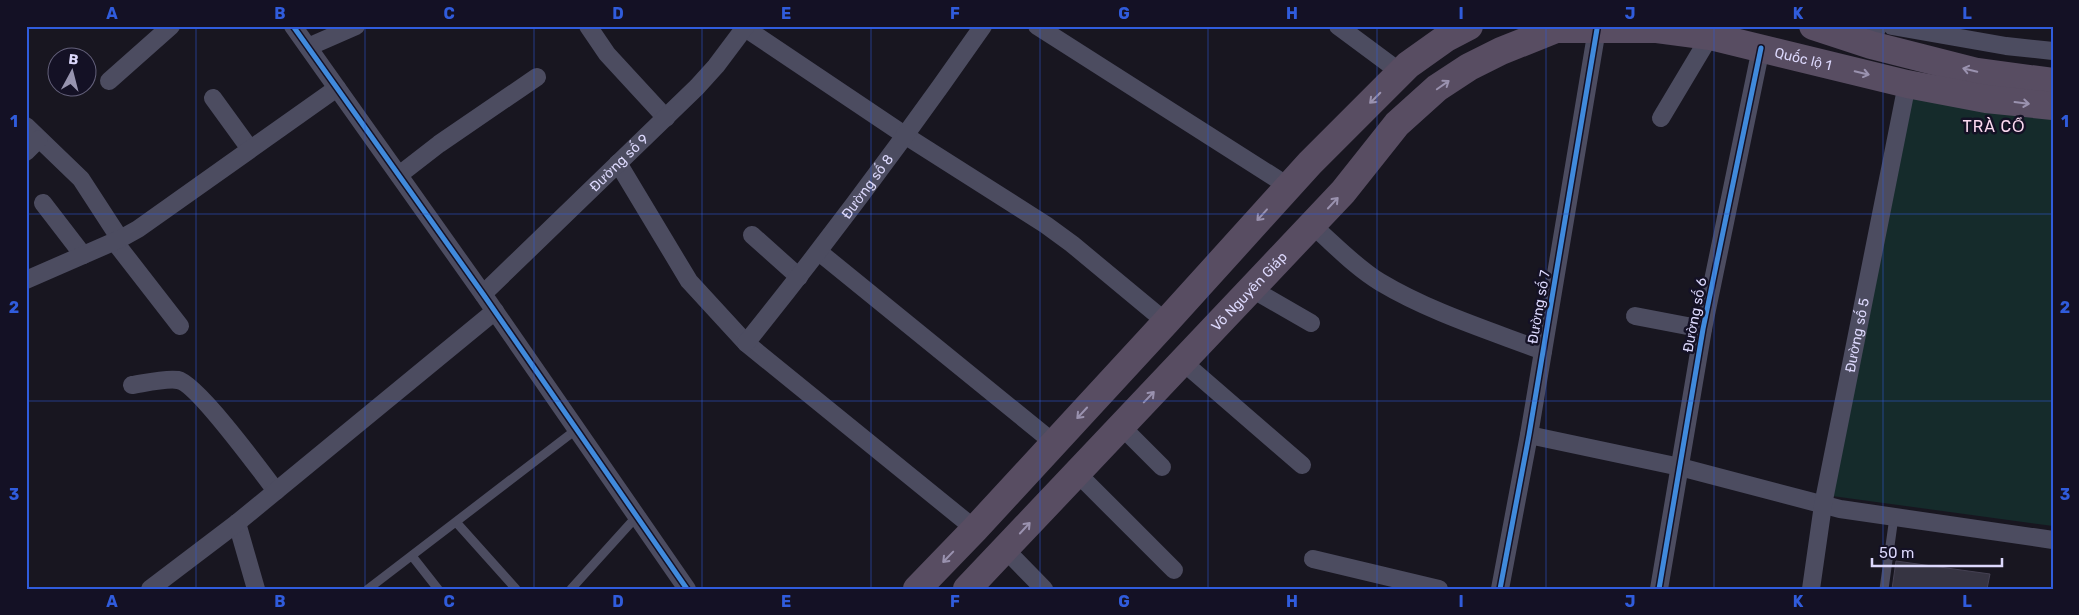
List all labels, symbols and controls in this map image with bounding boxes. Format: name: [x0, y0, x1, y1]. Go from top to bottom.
text: A: [106, 4, 118, 23]
text: B: [274, 4, 286, 23]
text: C: [443, 4, 455, 23]
text: D: [612, 4, 624, 23]
text: E: [781, 4, 791, 23]
text: F: [950, 4, 960, 23]
text: G: [1118, 4, 1130, 23]
text: H: [1286, 4, 1298, 23]
text: I: [1458, 4, 1464, 23]
text: J: [1625, 4, 1635, 23]
text: K: [1793, 4, 1804, 23]
text: L: [1962, 4, 1972, 23]
street label: Quốc lộ 1: [1773, 44, 1833, 74]
north arrow: [48, 48, 98, 98]
text: B: [68, 51, 80, 69]
one-way arrow: [1962, 65, 1978, 74]
one-way arrow: [1854, 69, 1870, 78]
one-way arrow: [1436, 80, 1450, 90]
one-way arrow: [1369, 92, 1381, 104]
one-way arrow: [2013, 98, 2029, 108]
text: 1: [10, 112, 18, 131]
text: 1: [2061, 112, 2069, 131]
district label: TRÀ CỔ: [1962, 117, 2026, 136]
street label: Đường số 9: [586, 130, 652, 195]
street label: Đường số 8: [838, 151, 897, 222]
one-way arrow: [1327, 197, 1339, 209]
one-way arrow: [1257, 208, 1268, 221]
street label: Võ Nguyên Giáp: [1207, 248, 1290, 334]
street label: Đường số 7: [1523, 269, 1554, 345]
street label: Đường số 6: [1678, 276, 1711, 354]
street label: Đường số 5: [1841, 296, 1873, 374]
text: 2: [9, 298, 19, 317]
text: 2: [2060, 298, 2070, 317]
one-way arrow: [1143, 391, 1155, 404]
one-way arrow: [1076, 406, 1088, 419]
text: 3: [9, 485, 19, 504]
text: 3: [2060, 485, 2070, 504]
one-way arrow: [1019, 522, 1031, 534]
scale bar: [1872, 535, 2002, 567]
text: 50 m: [1879, 544, 1914, 562]
one-way arrow: [942, 551, 954, 564]
text: A: [106, 592, 118, 611]
text: B: [274, 592, 286, 611]
text: C: [443, 592, 455, 611]
text: D: [612, 592, 624, 611]
text: E: [781, 592, 791, 611]
text: F: [950, 592, 960, 611]
text: G: [1118, 592, 1130, 611]
text: H: [1286, 592, 1298, 611]
text: I: [1458, 592, 1464, 611]
text: J: [1625, 592, 1635, 611]
text: K: [1793, 592, 1804, 611]
text: L: [1962, 592, 1972, 611]

